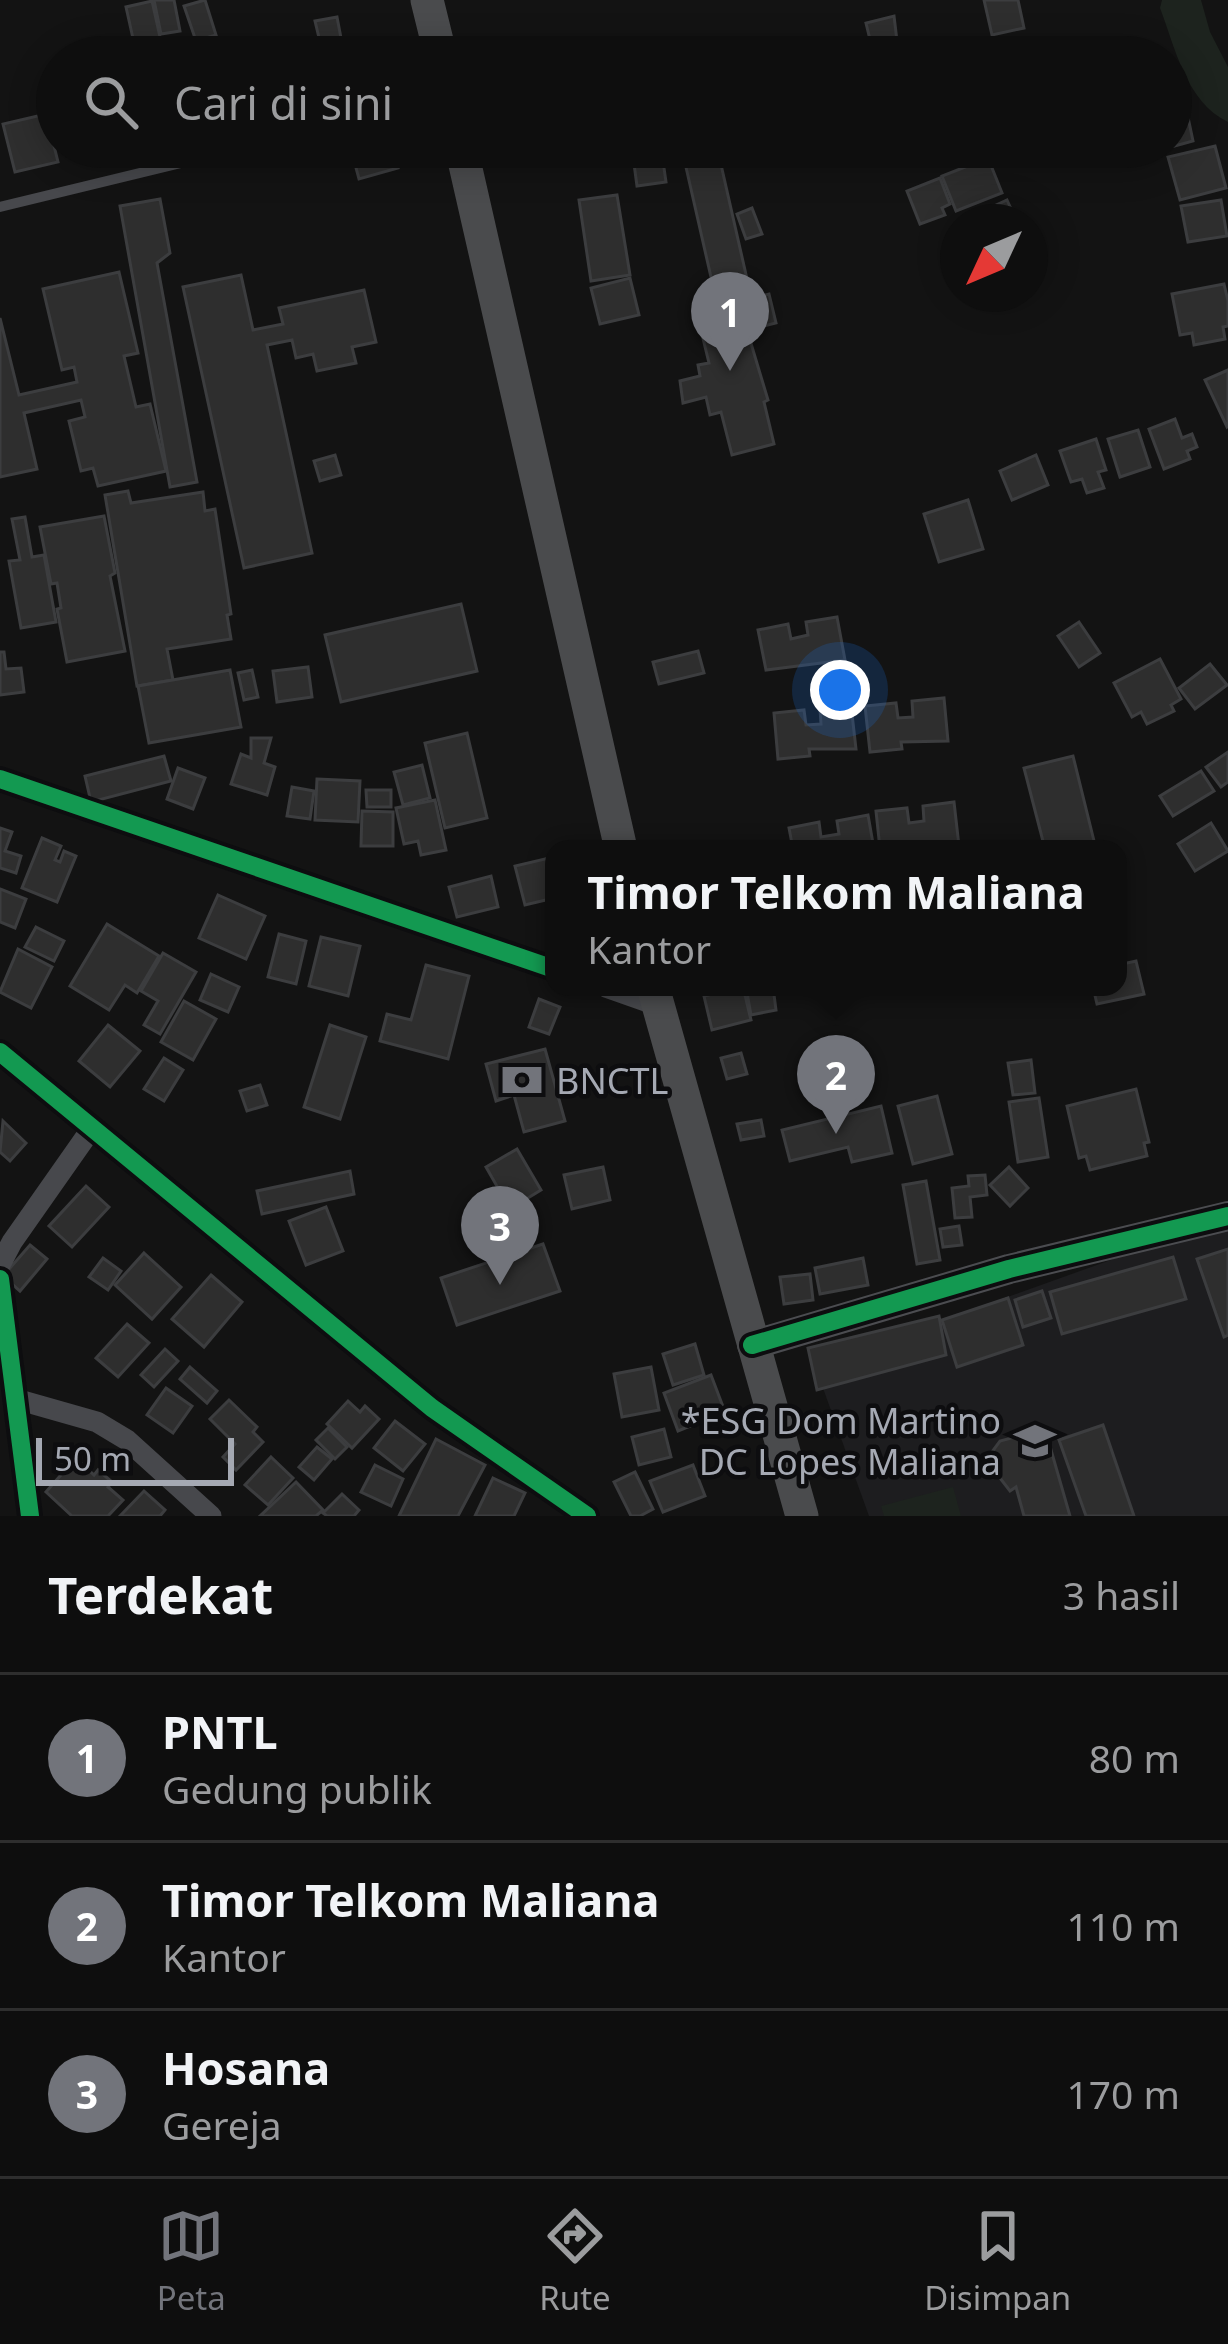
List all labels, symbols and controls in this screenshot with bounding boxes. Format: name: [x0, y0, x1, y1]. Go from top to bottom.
search box: [36, 36, 1192, 168]
icon: search: [78, 69, 144, 135]
text: Cari di sini: [174, 72, 393, 133]
north arrow: [940, 204, 1048, 312]
pin: 1: [691, 272, 769, 371]
your location: [810, 660, 870, 720]
popup: [545, 840, 1127, 996]
text: Timor Telkom Maliana: [587, 861, 1085, 922]
text: Kantor: [587, 922, 711, 975]
pin: 2: [797, 1035, 875, 1134]
place label: BNCTL: [556, 1056, 668, 1105]
bank icon: BNCTL: [499, 1057, 545, 1103]
pin: 3: [461, 1186, 539, 1285]
place label: *ESG Dom Martino DC Lopes Maliana: [681, 1396, 1001, 1486]
school or university icon: *ESG Dom Martino DC Lopes Maliana: [1012, 1418, 1058, 1464]
scale bar: [36, 1432, 234, 1485]
text: 50 m: [54, 1436, 131, 1481]
text: Terdekat: [48, 1559, 273, 1629]
text: 3 hasil: [1063, 1568, 1180, 1621]
text: PNTL: [162, 1701, 278, 1762]
text: 1: [76, 1731, 98, 1784]
text: 80 m: [1089, 1731, 1180, 1784]
text: Gedung publik: [162, 1762, 432, 1815]
text: Timor Telkom Maliana: [162, 1869, 659, 1930]
text: 2: [76, 1899, 98, 1952]
text: 110 m: [1066, 1899, 1180, 1952]
text: Kantor: [162, 1930, 286, 1983]
text: Hosana: [162, 2037, 330, 2098]
text: 3: [76, 2067, 98, 2120]
text: 170 m: [1066, 2067, 1180, 2120]
text: Gereja: [162, 2098, 282, 2151]
tab: Peta: [157, 2203, 226, 2320]
tab: Rute: [539, 2203, 611, 2320]
tab: Disimpan: [924, 2203, 1071, 2320]

